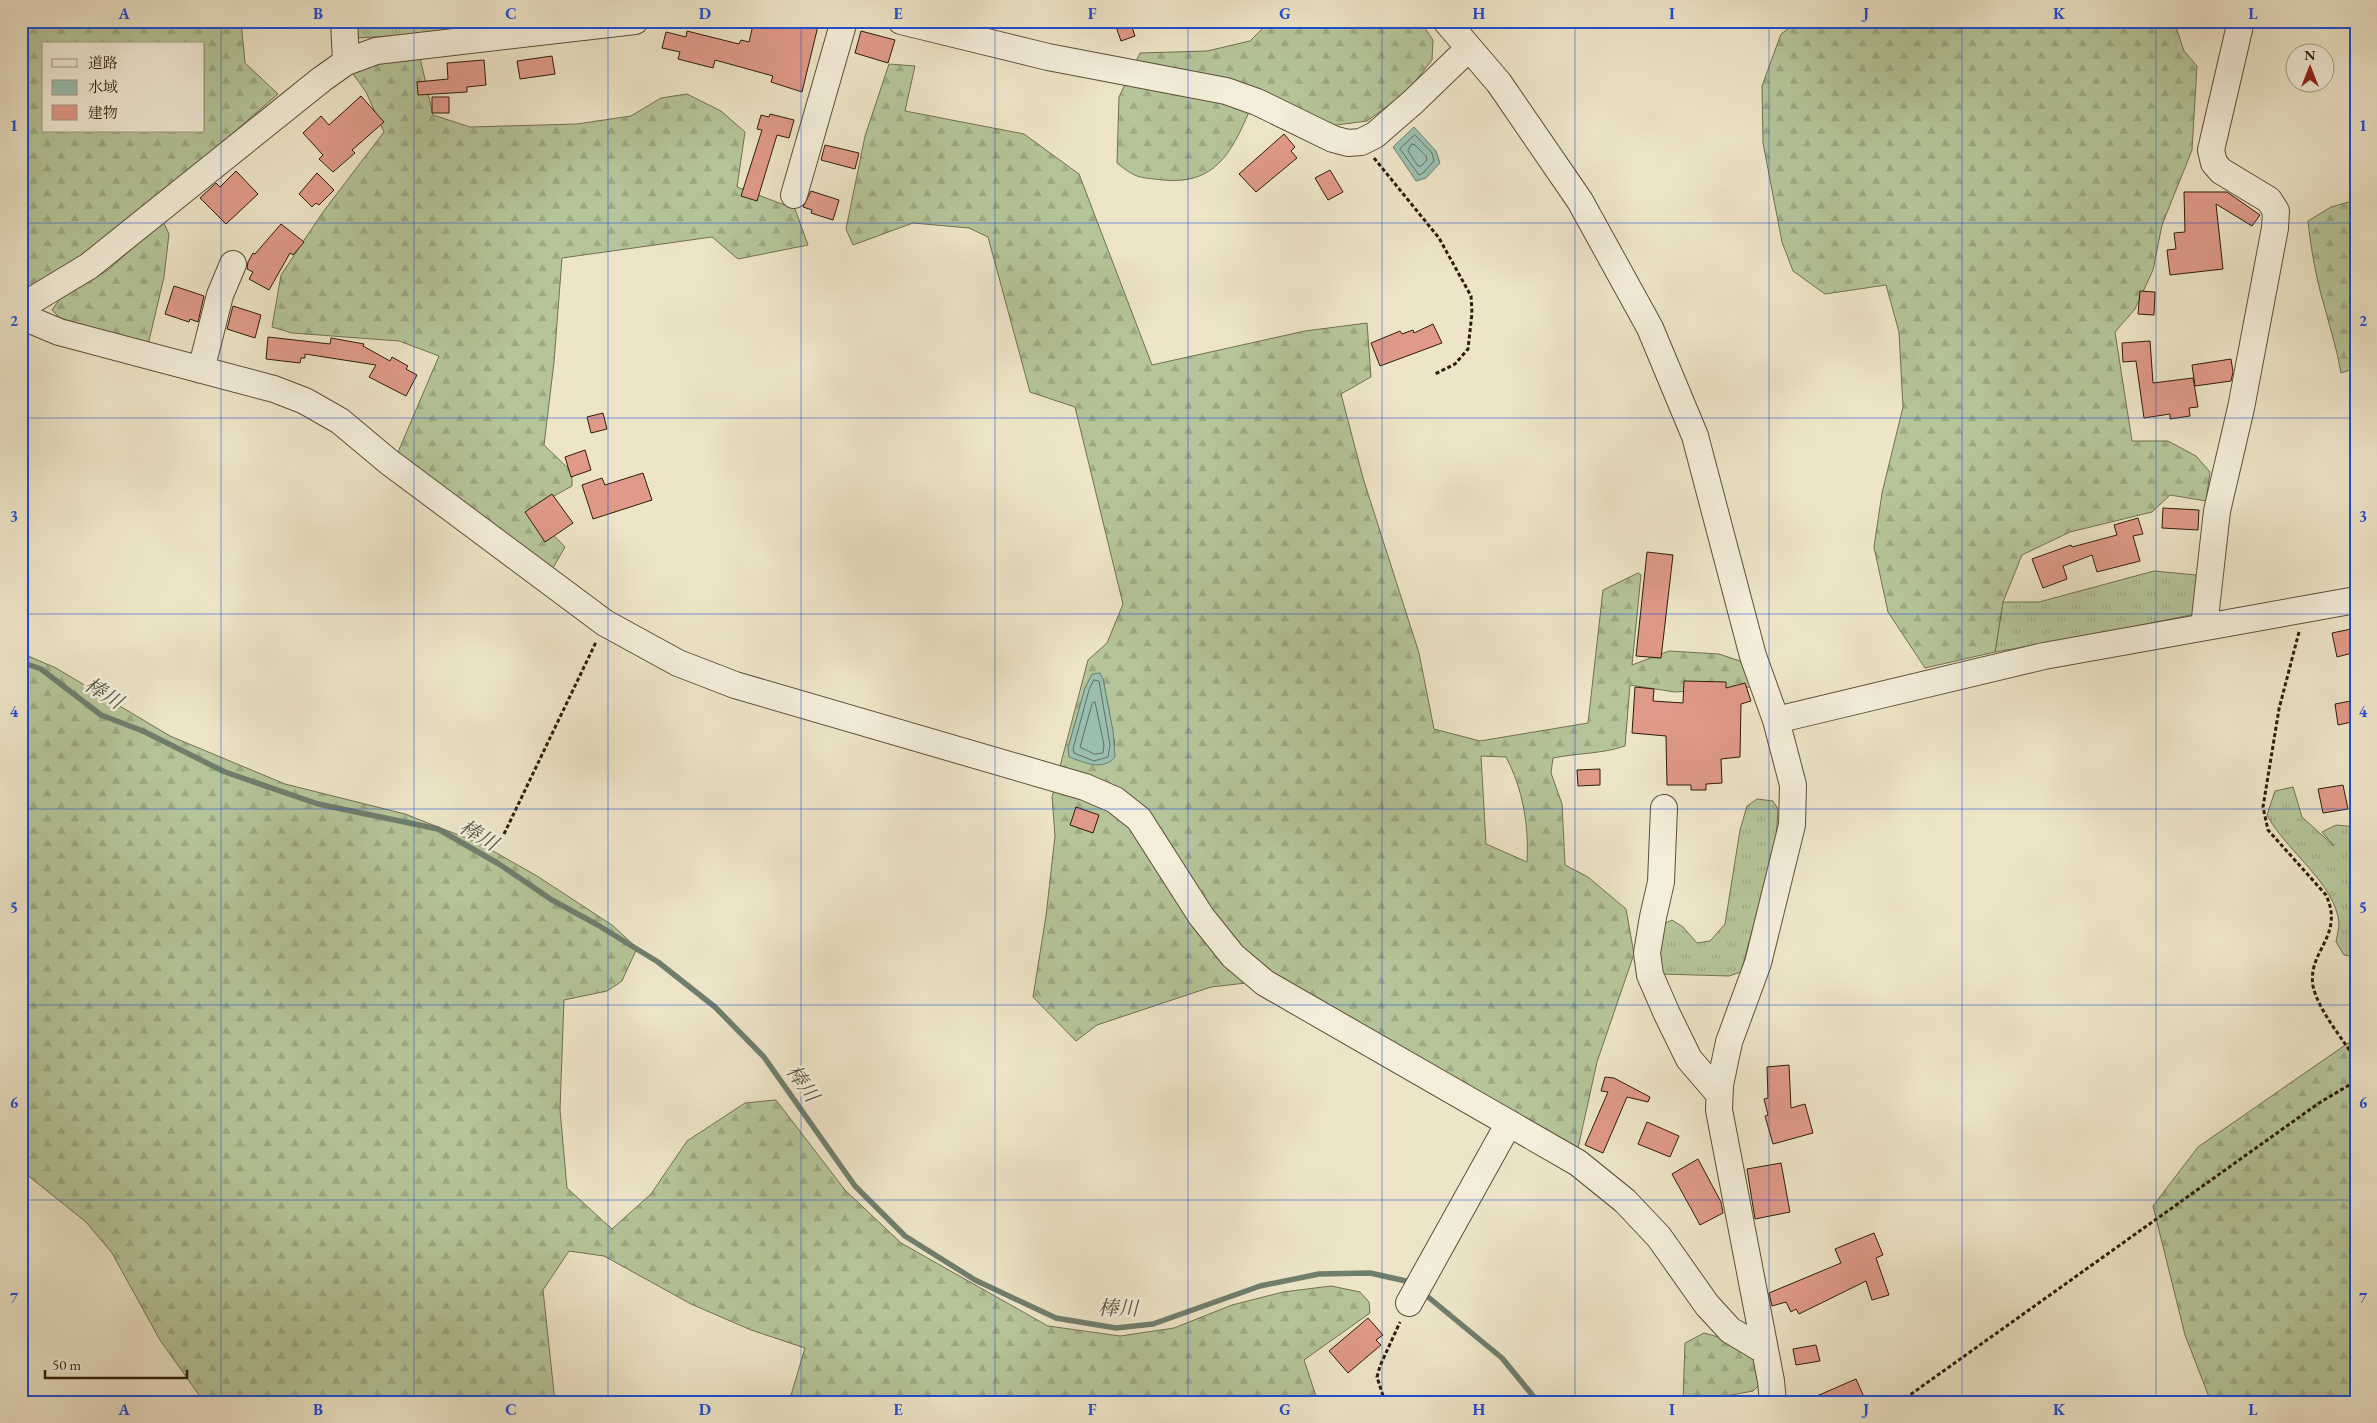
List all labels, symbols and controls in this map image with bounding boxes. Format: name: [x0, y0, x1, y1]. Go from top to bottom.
text: A: [117, 3, 130, 24]
text: B: [313, 3, 323, 24]
text: C: [505, 3, 517, 24]
text: D: [699, 3, 711, 24]
text: E: [893, 3, 903, 24]
text: F: [1088, 3, 1097, 24]
text: G: [1279, 3, 1291, 24]
text: H: [1473, 3, 1486, 24]
text: I: [1669, 3, 1675, 24]
text: J: [1861, 3, 1869, 24]
text: K: [2053, 3, 2066, 24]
text: L: [2248, 3, 2258, 24]
legend: [42, 42, 205, 132]
north arrow: [2284, 42, 2334, 92]
text: N: [2304, 46, 2316, 64]
text: 道路: [88, 53, 118, 72]
text: 水域: [88, 77, 118, 96]
text: 建物: [88, 103, 118, 122]
text: 1: [10, 115, 18, 136]
text: 1: [2359, 115, 2367, 136]
text: 2: [10, 310, 19, 331]
text: 2: [2359, 310, 2368, 331]
text: 3: [10, 506, 18, 527]
text: 3: [2359, 506, 2367, 527]
water label: 棒川: [80, 671, 130, 716]
text: 4: [10, 701, 19, 722]
text: 4: [2359, 701, 2368, 722]
water label: 棒川: [455, 814, 505, 857]
text: 5: [10, 897, 18, 918]
text: 5: [2359, 897, 2367, 918]
water label: 棒川: [781, 1059, 826, 1108]
text: 6: [10, 1092, 19, 1113]
text: 6: [2359, 1092, 2368, 1113]
text: 7: [10, 1287, 19, 1308]
text: 7: [2359, 1287, 2368, 1308]
water label: 棒川: [1098, 1295, 1140, 1321]
scale bar: [45, 1348, 188, 1380]
text: 50 m: [52, 1355, 81, 1374]
text: A: [117, 1399, 130, 1420]
text: B: [313, 1399, 323, 1420]
text: C: [505, 1399, 517, 1420]
text: D: [699, 1399, 711, 1420]
text: E: [893, 1399, 903, 1420]
text: F: [1088, 1399, 1097, 1420]
text: G: [1279, 1399, 1291, 1420]
text: H: [1473, 1399, 1486, 1420]
text: I: [1669, 1399, 1675, 1420]
text: J: [1861, 1399, 1869, 1420]
text: K: [2053, 1399, 2066, 1420]
text: L: [2248, 1399, 2258, 1420]

